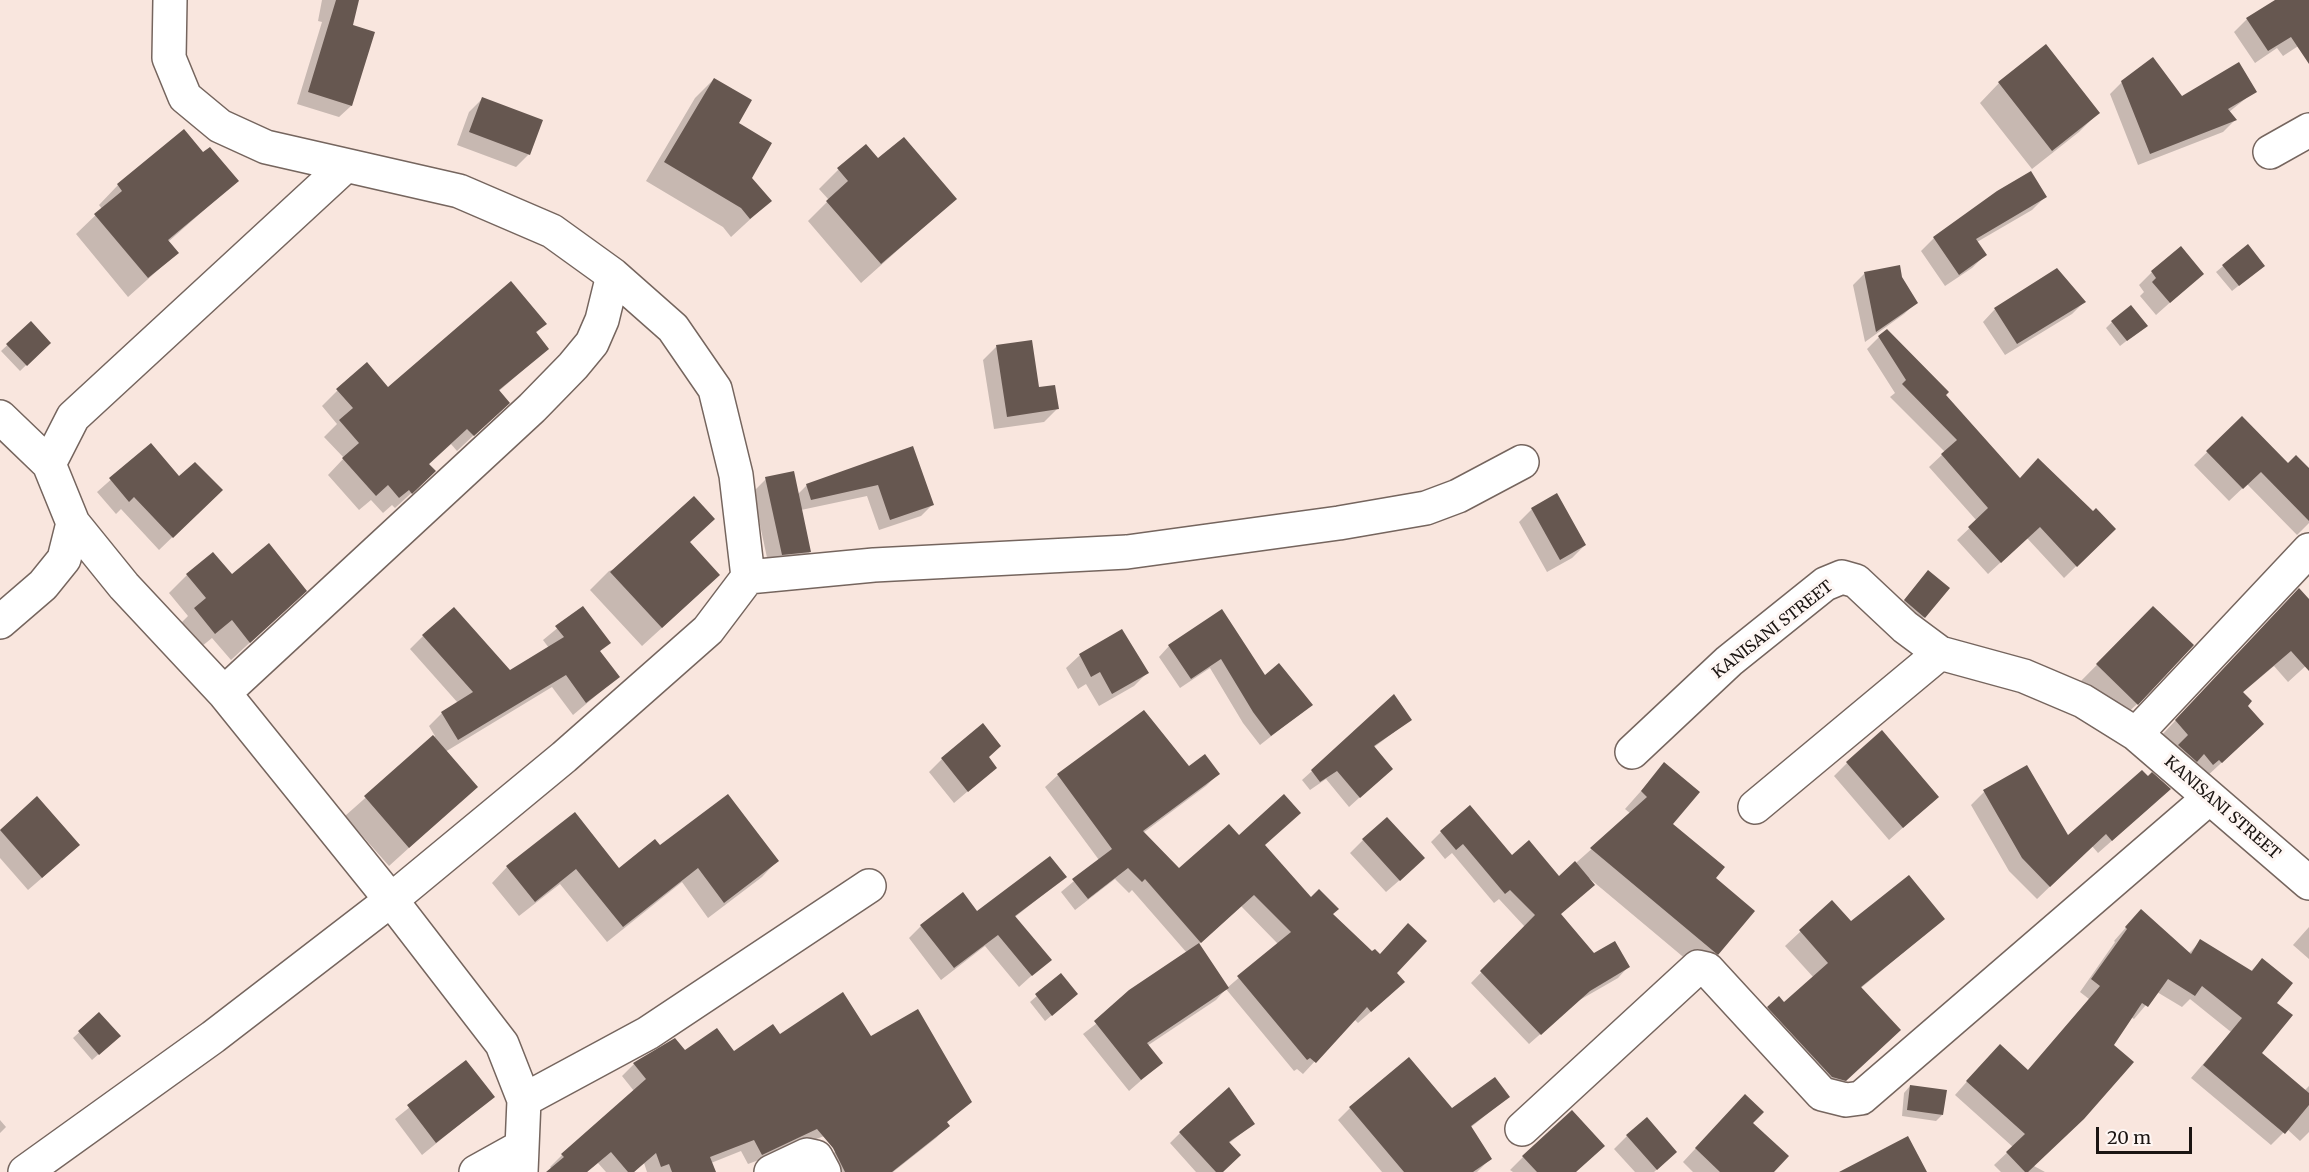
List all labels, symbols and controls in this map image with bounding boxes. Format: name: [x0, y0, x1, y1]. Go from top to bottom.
street label: KANISANI STREET: [1709, 577, 1837, 683]
street label: KANISANI STREET: [2160, 752, 2284, 864]
scale bar: [2099, 1115, 2195, 1153]
text: 20 m: [2107, 1126, 2151, 1149]

